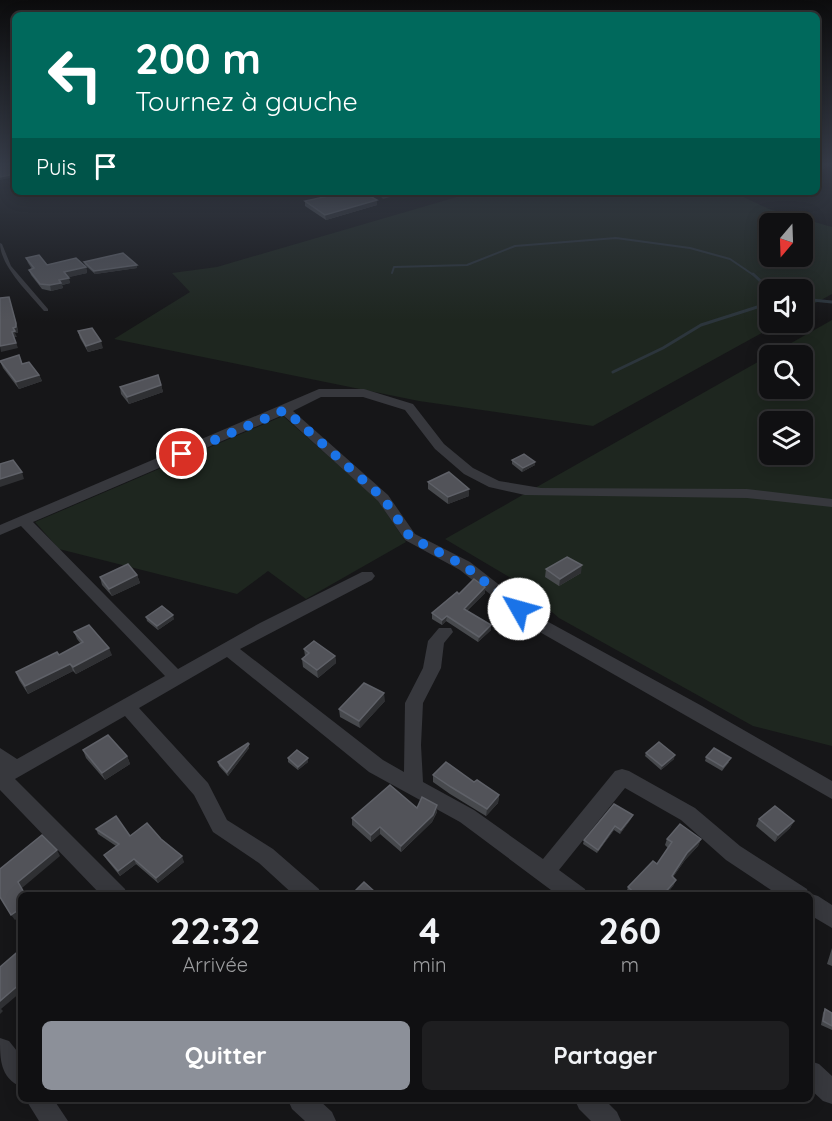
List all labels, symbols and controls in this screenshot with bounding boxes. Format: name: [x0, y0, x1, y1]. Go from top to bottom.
text: 200 m: [135, 32, 261, 85]
icon: left: [36, 36, 114, 114]
text: Tournez à gauche: [135, 84, 358, 118]
icon: arrive: [89, 150, 122, 183]
text: Puis: [36, 153, 77, 181]
north arrow: [759, 213, 813, 267]
map controls: [759, 213, 813, 465]
button: sound: [759, 279, 813, 333]
button: search: [759, 345, 813, 399]
button: layers: [759, 411, 813, 465]
pin: [156, 428, 207, 479]
icon: arrive: [165, 437, 198, 470]
position arrow: [487, 577, 551, 641]
text: 22:32: [170, 908, 261, 953]
text: 4: [419, 908, 440, 953]
text: 260: [599, 908, 661, 953]
text: Arrivée: [182, 952, 248, 977]
text: min: [413, 952, 447, 977]
text: m: [621, 952, 639, 977]
button: Quitter: [42, 1021, 410, 1090]
button: Partager: [422, 1021, 789, 1090]

